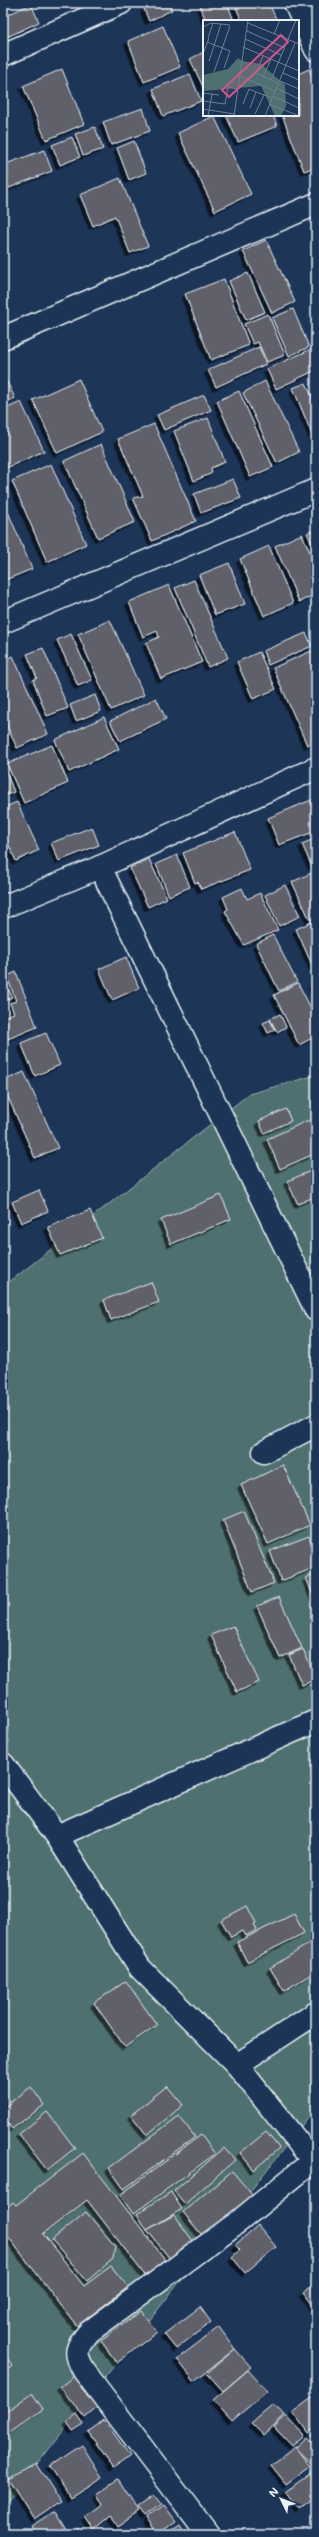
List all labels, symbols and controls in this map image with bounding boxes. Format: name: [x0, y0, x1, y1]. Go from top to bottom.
inset map: [203, 20, 299, 116]
north arrow: [261, 2479, 301, 2519]
text: N: [265, 2484, 282, 2500]

